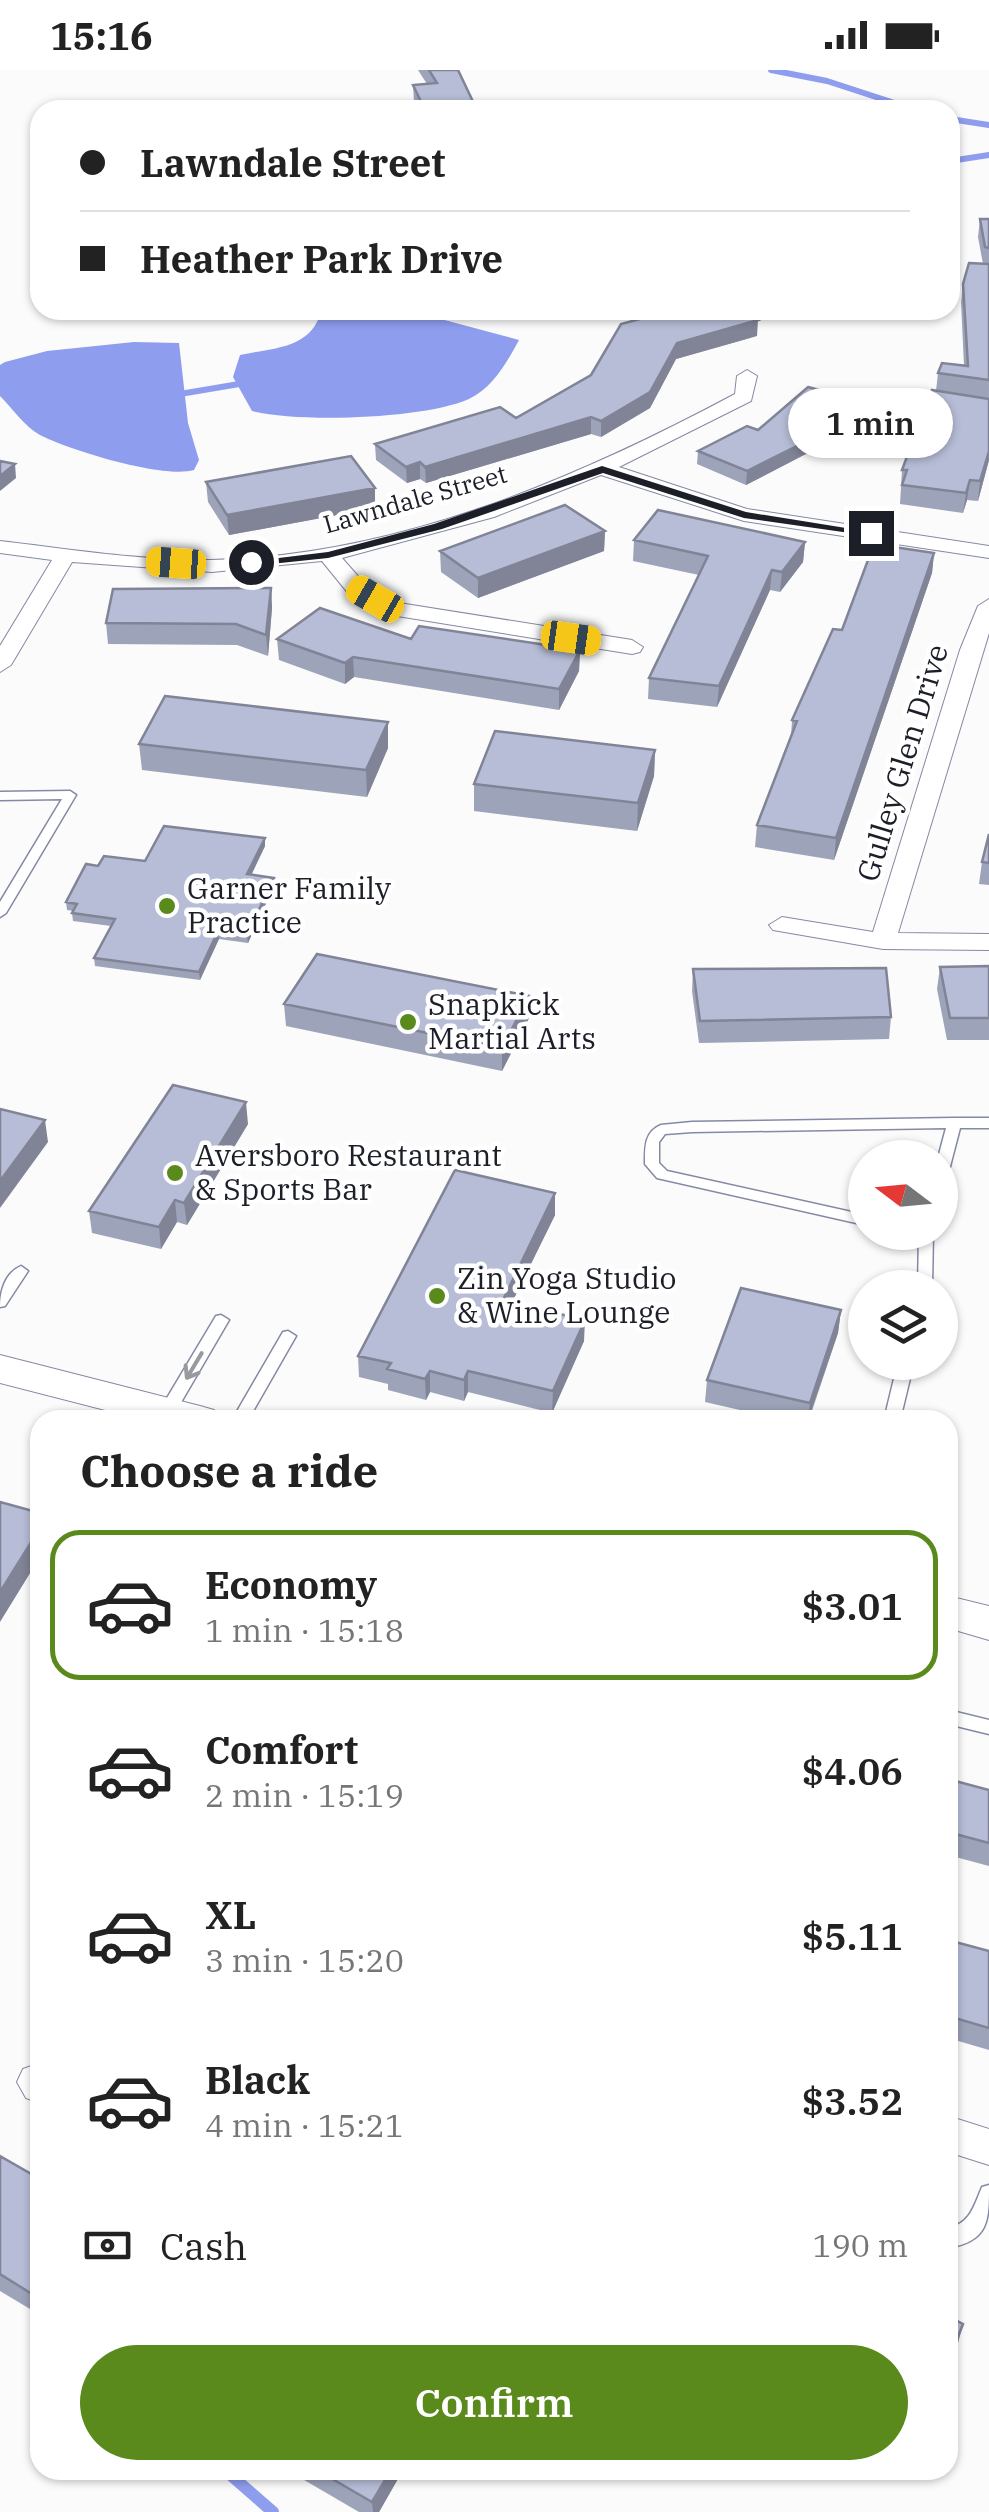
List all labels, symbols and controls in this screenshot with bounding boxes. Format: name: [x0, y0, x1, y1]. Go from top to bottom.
text: 15:16: [50, 11, 153, 60]
text: Lawndale Street: [140, 138, 446, 187]
text: Heather Park Drive: [140, 234, 503, 283]
callout: 1 min: [788, 388, 954, 458]
text: 1 min: [826, 402, 915, 444]
street label: Lawndale Street: [319, 456, 511, 540]
route end: [849, 511, 894, 556]
route start: [229, 540, 274, 585]
car: [145, 546, 207, 580]
car: [342, 571, 408, 627]
car: [539, 619, 603, 657]
street label: Gulley Glen Drive: [847, 639, 956, 886]
place label: Garner Family Practice: [187, 868, 391, 941]
marker: Garner Family Practice: [156, 895, 178, 917]
place label: Snapkick Martial Arts: [428, 984, 596, 1057]
marker: Snapkick Martial Arts: [397, 1011, 419, 1033]
place label: Aversboro Restaurant & Sports Bar: [195, 1135, 502, 1208]
north arrow: [848, 1140, 958, 1250]
map controls: [848, 1140, 958, 1380]
marker: Aversboro Restaurant & Sports Bar: [164, 1162, 186, 1184]
place label: Zin Yoga Studio & Wine Lounge: [457, 1258, 677, 1331]
button: layers: [848, 1270, 958, 1380]
marker: Zin Yoga Studio & Wine Lounge: [426, 1285, 448, 1307]
one-way arrow: [184, 1351, 204, 1380]
text: Choose a ride: [80, 1441, 378, 1499]
icon: car: [85, 1560, 175, 1650]
text: Economy: [205, 1560, 377, 1609]
text: $3.01: [801, 1581, 903, 1630]
text: 1 min · 15:18: [205, 1609, 404, 1651]
icon: car: [85, 1725, 175, 1815]
text: Comfort: [205, 1725, 358, 1774]
text: $4.06: [801, 1746, 903, 1795]
text: 2 min · 15:19: [205, 1774, 404, 1816]
icon: car: [85, 1890, 175, 1980]
text: XL: [205, 1890, 256, 1939]
text: $5.11: [801, 1911, 903, 1960]
text: 3 min · 15:20: [205, 1939, 404, 1981]
icon: car: [85, 2055, 175, 2145]
text: Black: [205, 2055, 310, 2104]
text: $3.52: [801, 2076, 903, 2125]
text: 4 min · 15:21: [205, 2104, 404, 2146]
icon: cash: [80, 2218, 135, 2273]
text: Cash: [160, 2221, 247, 2270]
text: 190 m: [812, 2224, 908, 2266]
button: Confirm: [80, 2345, 908, 2460]

